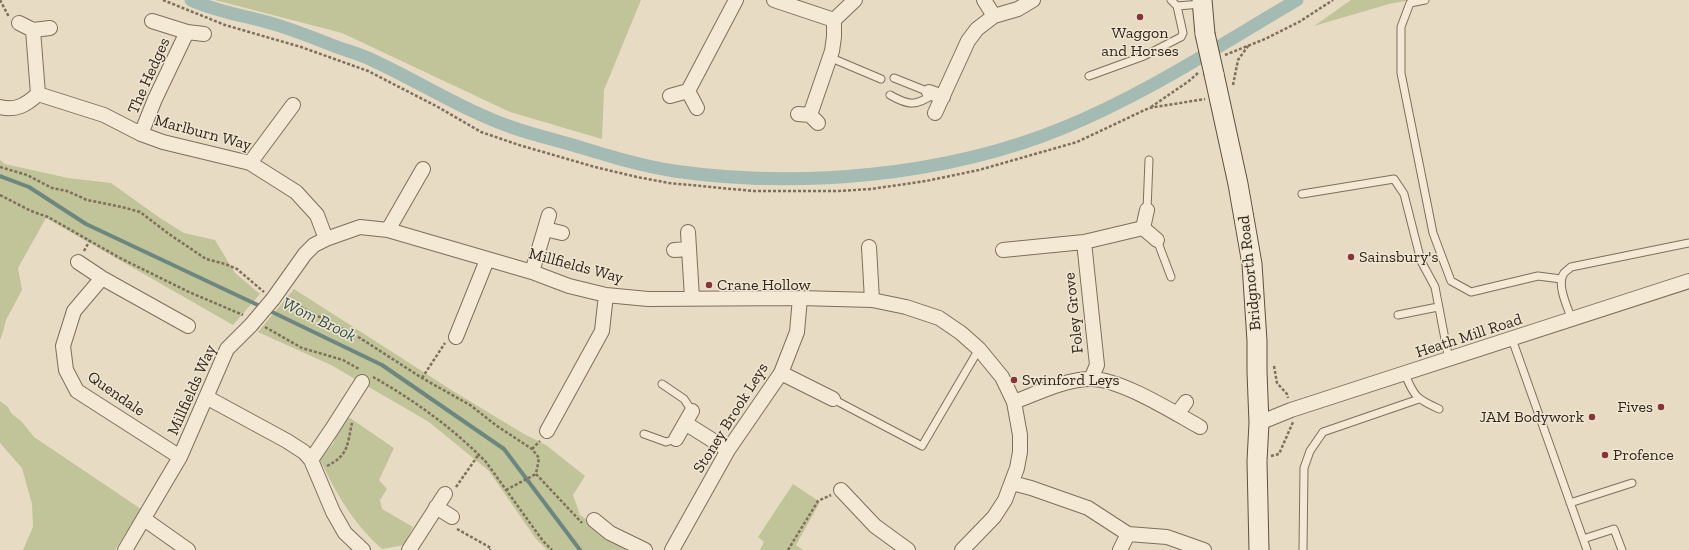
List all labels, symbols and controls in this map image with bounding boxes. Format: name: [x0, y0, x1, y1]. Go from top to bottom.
marker: Waggon and Horses: [1135, 12, 1145, 22]
place label: Waggon and Horses: [1101, 23, 1179, 61]
street label: The Hedges: [124, 35, 174, 117]
street label: Marlburn Way: [153, 111, 253, 155]
street label: Bridgnorth Road: [1234, 215, 1266, 331]
street label: Millfields Way: [527, 244, 625, 288]
place label: Sainsbury's: [1359, 247, 1438, 267]
marker: Sainsbury's: [1346, 252, 1356, 262]
street label: Foley Grove: [1060, 272, 1088, 354]
place label: Crane Hollow: [717, 275, 811, 295]
marker: Crane Hollow: [704, 280, 714, 290]
water label: Wom Brook: [279, 293, 359, 347]
street label: Heath Mill Road: [1413, 310, 1525, 362]
street label: Millfields Way: [163, 342, 221, 438]
street label: Stoney Brook Leys: [689, 359, 773, 477]
street label: Quendale: [84, 367, 148, 421]
place label: Swinford Leys: [1022, 370, 1120, 390]
marker: Swinford Leys: [1009, 375, 1019, 385]
place label: Fives: [1617, 397, 1653, 417]
marker: Fives: [1656, 402, 1666, 412]
place label: JAM Bodywork: [1479, 407, 1584, 427]
marker: JAM Bodywork: [1587, 412, 1597, 422]
place label: Profence: [1613, 445, 1674, 465]
marker: Profence: [1600, 450, 1610, 460]

